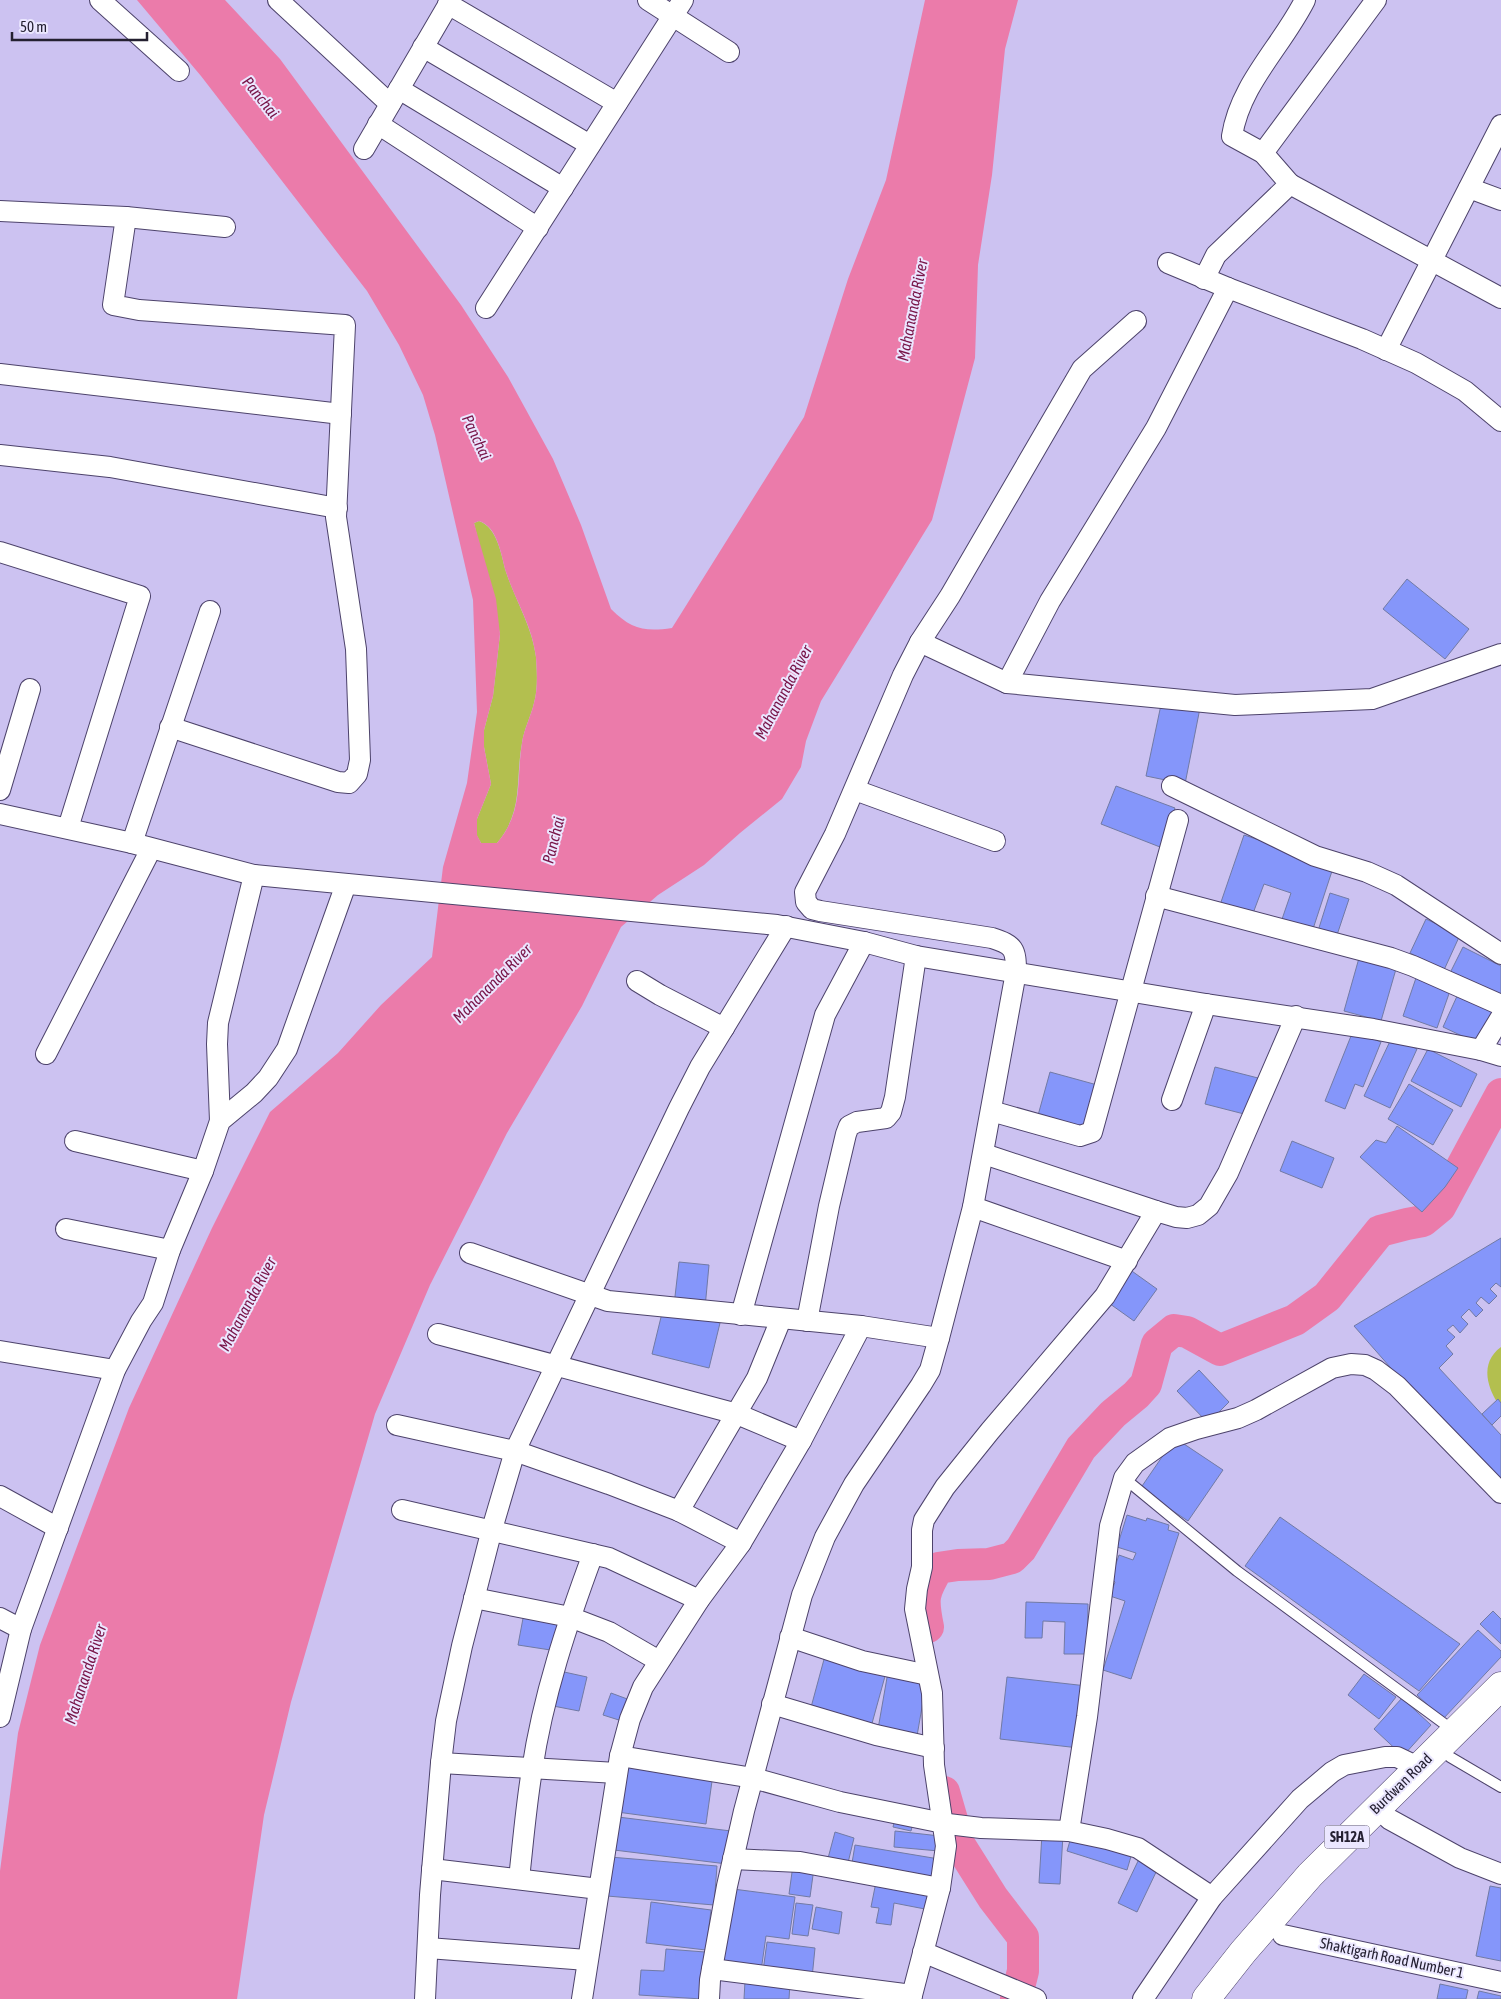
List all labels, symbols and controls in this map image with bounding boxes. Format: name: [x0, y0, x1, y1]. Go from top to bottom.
scale bar: [12, 10, 148, 42]
text: 50 m: [20, 18, 47, 35]
water label: Panchai: [239, 73, 283, 121]
water label: Mahananda River: [893, 256, 931, 363]
water label: Panchai: [459, 412, 495, 463]
water label: Mahananda River: [751, 641, 816, 742]
water label: Panchai: [538, 814, 568, 865]
water label: Mahananda River: [449, 939, 536, 1026]
water label: Mahananda River: [215, 1253, 280, 1354]
water label: Mahananda River: [60, 1621, 110, 1726]
street label: Burdwan Road: [1366, 1750, 1435, 1817]
road number: SH12A: [1324, 1825, 1370, 1848]
street label: Shaktigarh Road Number 1: [1319, 1934, 1466, 1981]

